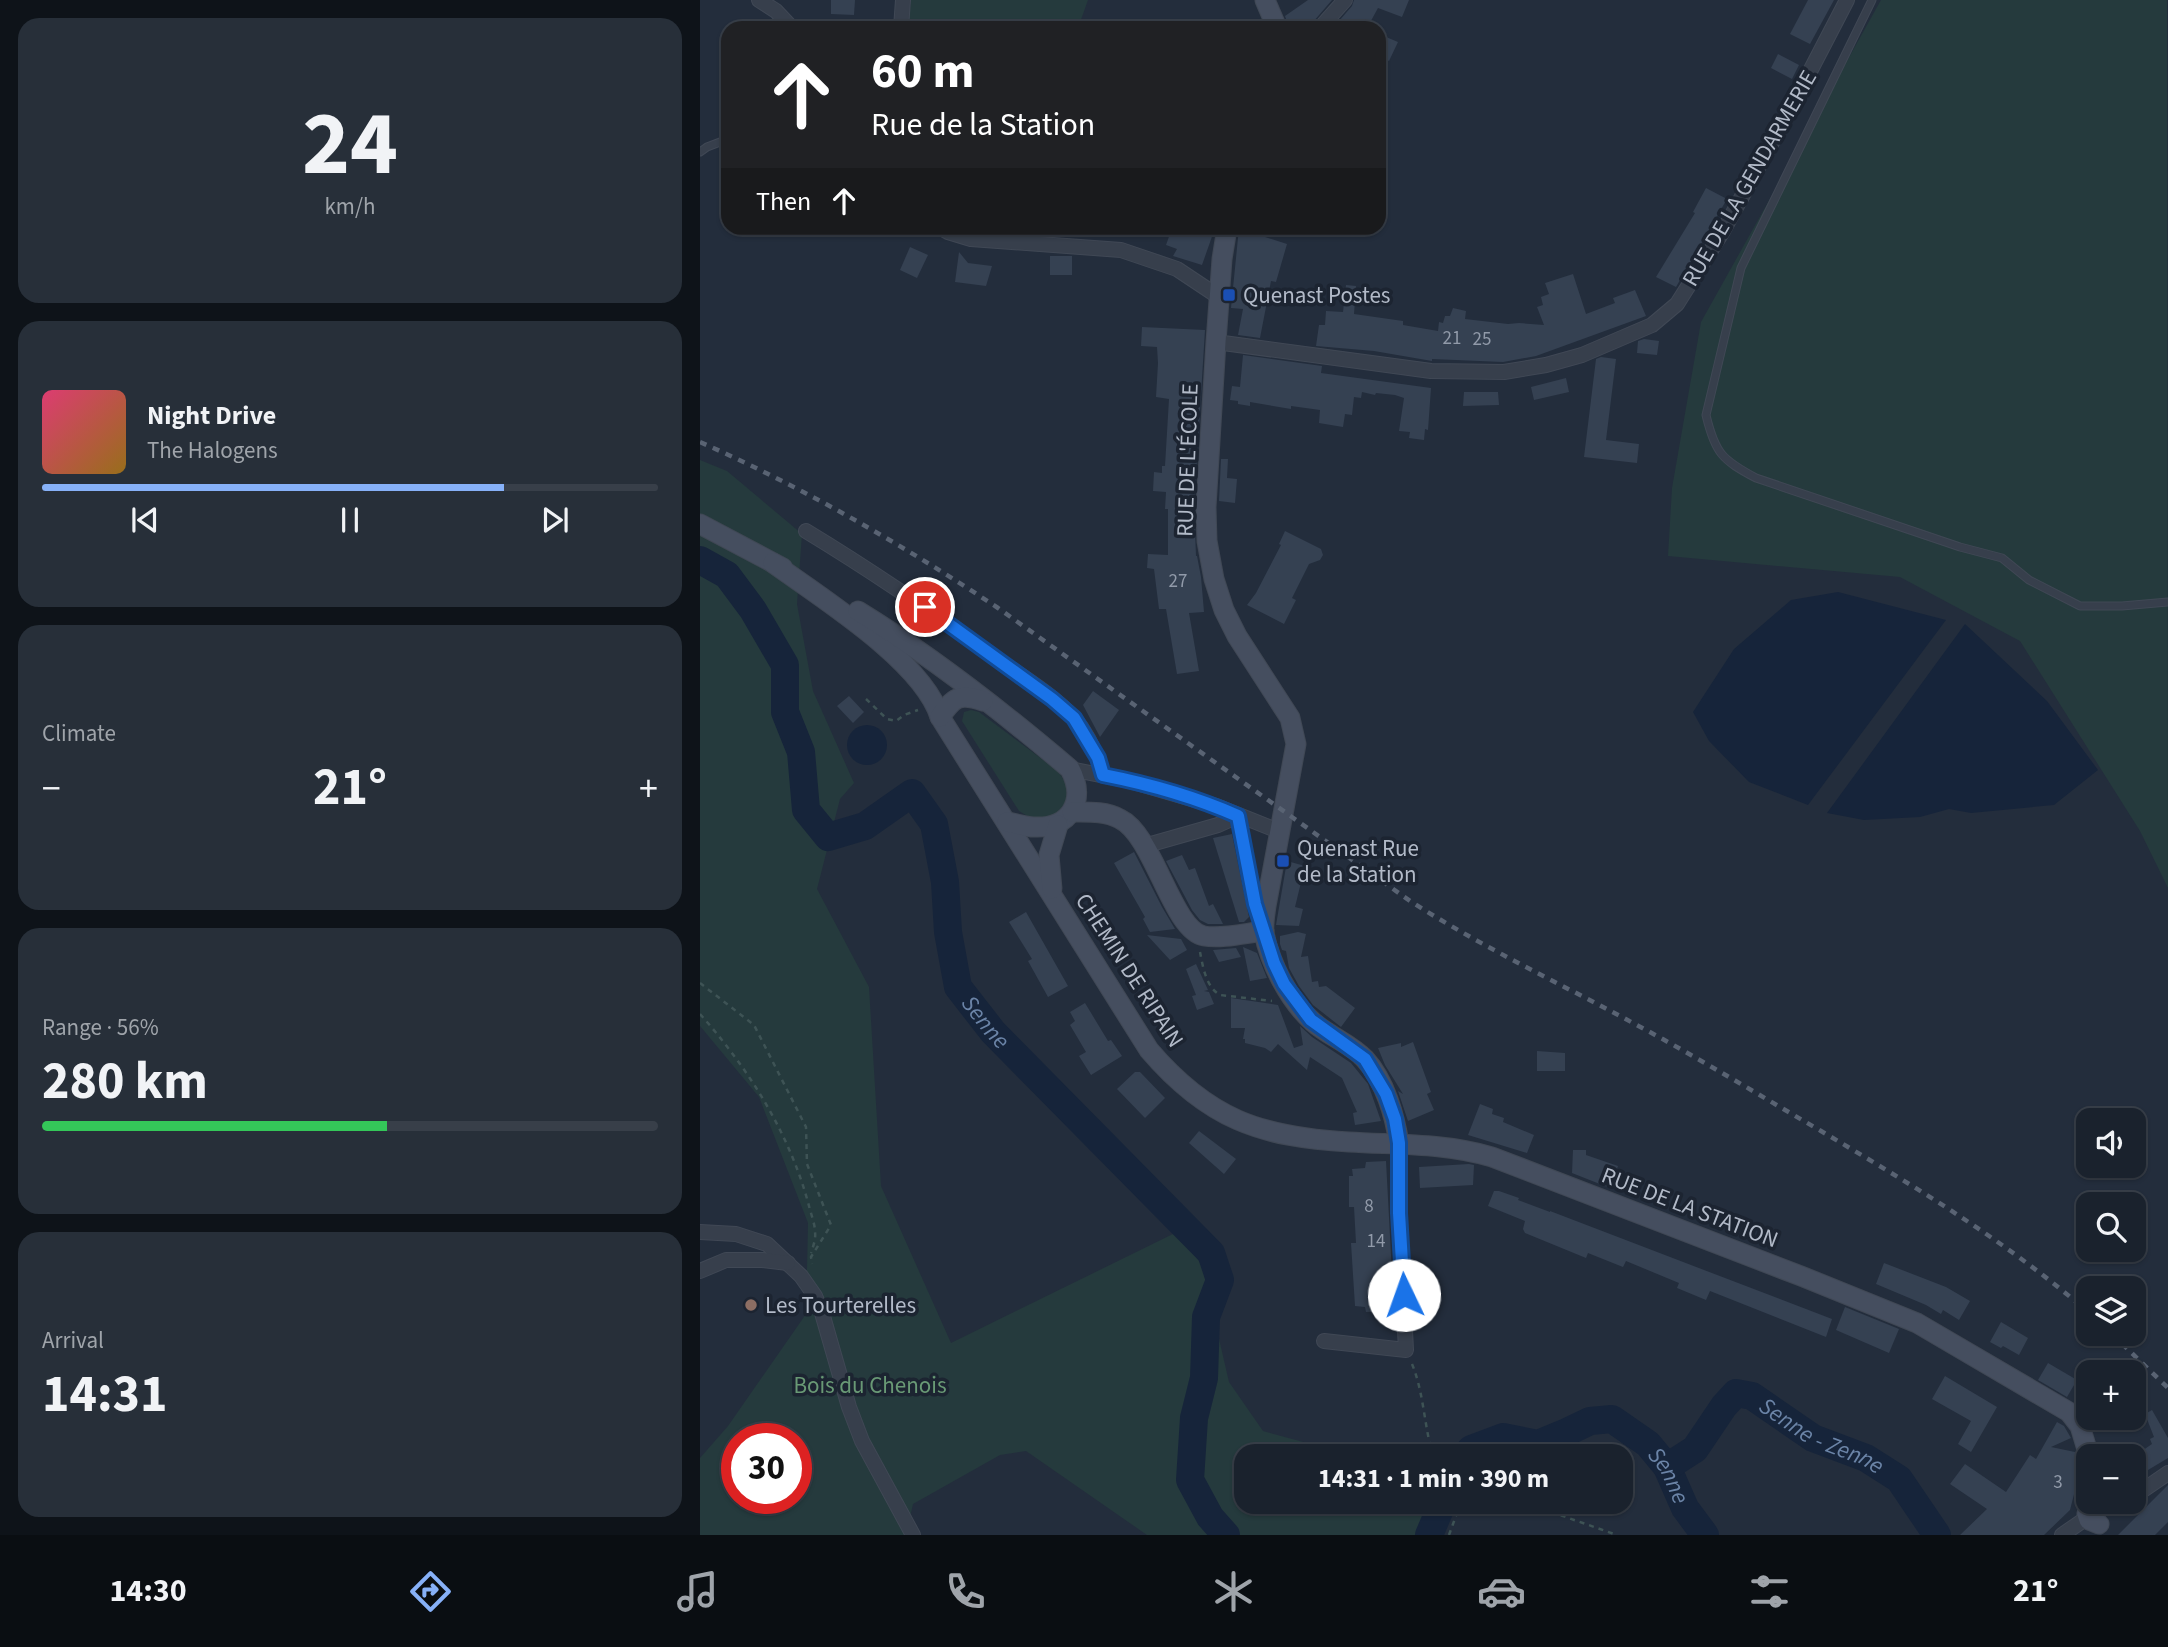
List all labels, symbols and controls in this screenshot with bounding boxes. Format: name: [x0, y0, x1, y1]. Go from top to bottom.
text: 60 m: [871, 37, 975, 107]
icon: ahead: [756, 49, 847, 140]
street label: RUE DE LA GENDARMERIE: [1674, 64, 1825, 292]
text: 24: [302, 80, 398, 209]
text: Rue de la Station: [871, 102, 1095, 148]
icon: ahead: [825, 182, 863, 220]
text: Then: [756, 183, 811, 220]
text: km/h: [324, 190, 376, 223]
place label: Quenast Postes: [1243, 279, 1390, 312]
marker: Quenast Postes: [1221, 287, 1237, 303]
house number: 21: [1443, 325, 1461, 352]
house number: 25: [1473, 326, 1491, 353]
street label: RUE DE L'ÉCOLE: [1168, 383, 1207, 537]
text: Night Drive: [147, 397, 276, 434]
text: The Halogens: [147, 434, 278, 467]
icon: previous: [126, 501, 164, 539]
icon: pause: [331, 501, 369, 539]
icon: next: [536, 501, 574, 539]
house number: 27: [1169, 568, 1187, 595]
pin: [895, 577, 955, 637]
icon: arrive: [906, 588, 944, 626]
text: Climate: [42, 717, 116, 750]
text: 21°: [313, 751, 387, 825]
text: −: [42, 762, 61, 816]
text: +: [639, 762, 658, 816]
place label: Quenast Rue de la Station: [1297, 832, 1419, 891]
marker: Quenast Rue de la Station: [1275, 853, 1291, 869]
street label: CHEMIN DE RIPAIN: [1067, 887, 1192, 1054]
water label: Senne: [953, 988, 1018, 1057]
text: Range · 56%: [42, 1011, 159, 1044]
text: 280 km: [42, 1045, 208, 1119]
map controls: [2076, 1108, 2146, 1514]
button: sound: [2076, 1108, 2146, 1178]
street label: RUE DE LA STATION: [1597, 1159, 1783, 1256]
button: search: [2076, 1192, 2146, 1262]
house number: 8: [1364, 1193, 1374, 1220]
house number: 14: [1367, 1228, 1385, 1255]
position arrow: [1367, 1258, 1441, 1332]
button: layers: [2076, 1276, 2146, 1346]
place label: Les Tourterelles: [765, 1289, 916, 1322]
marker: Les Tourterelles: [743, 1297, 759, 1313]
text: Arrival: [42, 1324, 104, 1357]
text: 14:31: [42, 1358, 167, 1432]
button: +: [2076, 1360, 2146, 1430]
park label: Bois du Chenois: [793, 1369, 947, 1402]
water label: Senne - Zenne: [1752, 1389, 1891, 1483]
speed limit sign: 30: [721, 1423, 812, 1514]
water label: Senne: [1639, 1439, 1698, 1509]
button: −: [2076, 1444, 2146, 1514]
text: 14:31 · 1 min · 390 m: [1318, 1460, 1549, 1497]
house number: 3: [2053, 1469, 2063, 1496]
icon: directions: [406, 1567, 455, 1616]
icon: music: [673, 1567, 722, 1616]
icon: phone: [941, 1567, 990, 1616]
icon: climate: [1209, 1567, 1258, 1616]
icon: car: [1477, 1567, 1526, 1616]
icon: filters: [1745, 1567, 1794, 1616]
text: 14:30: [109, 1568, 187, 1614]
text: 21°: [2013, 1568, 2058, 1614]

